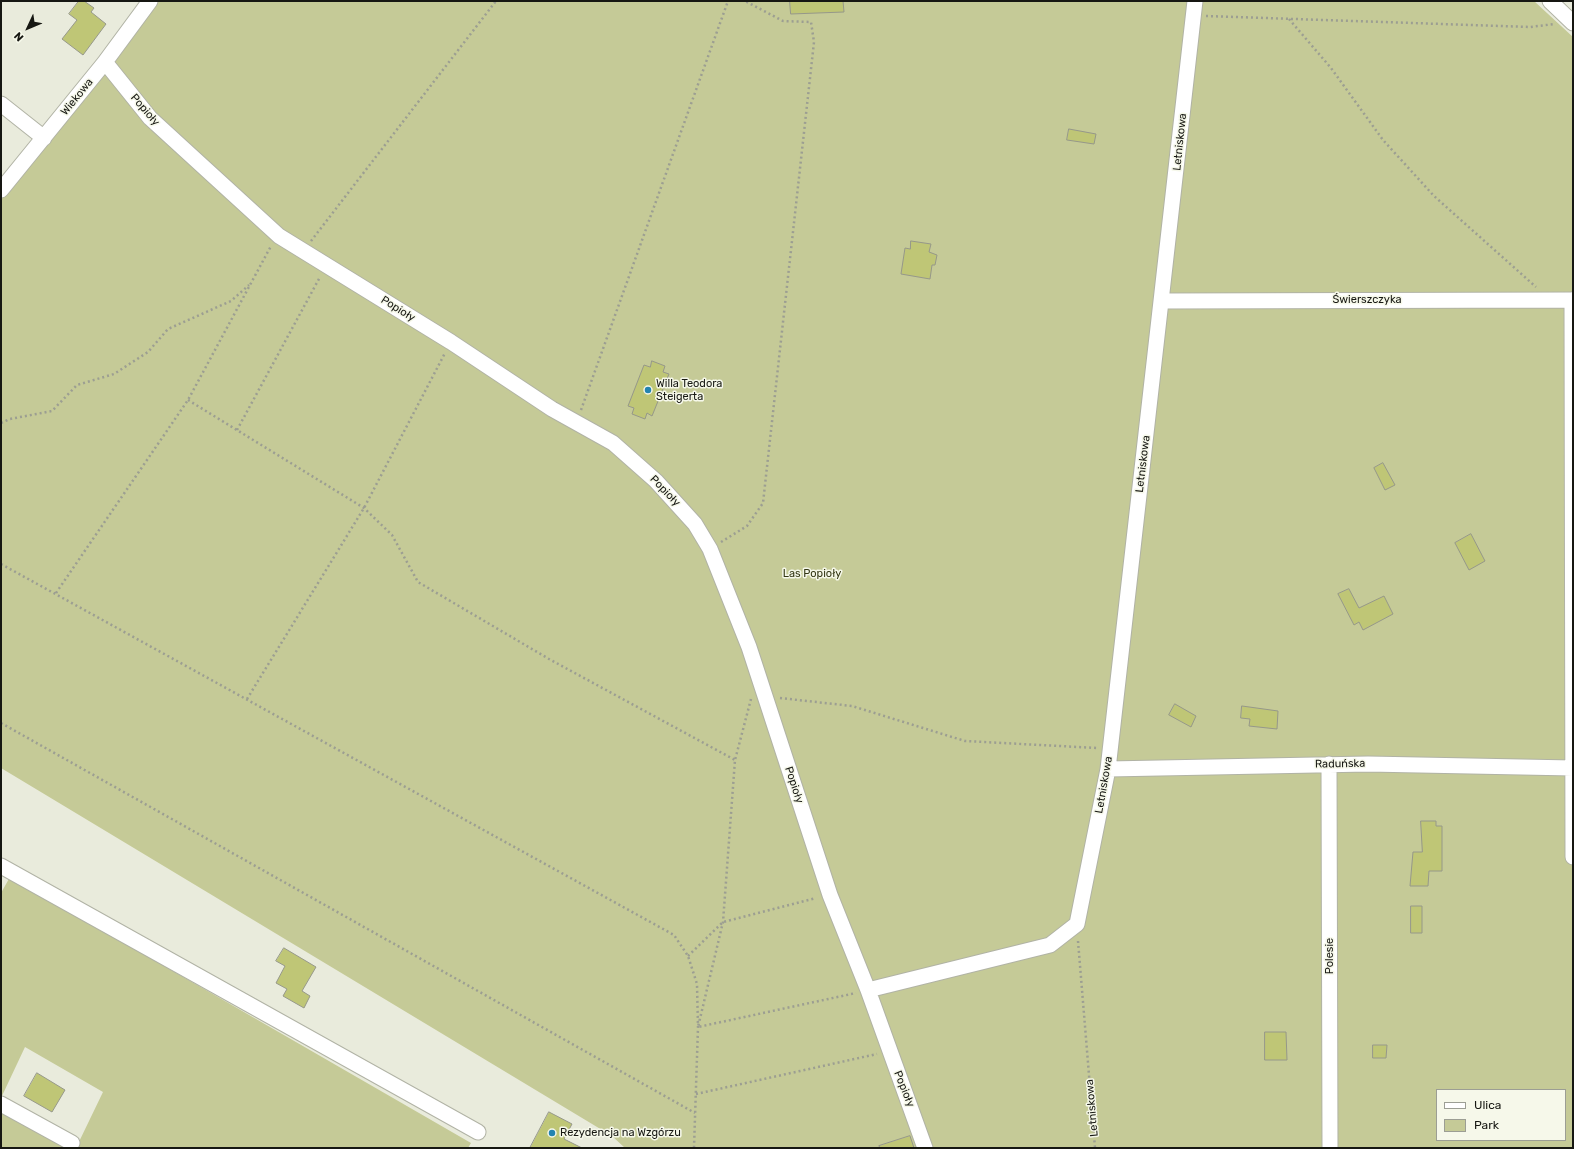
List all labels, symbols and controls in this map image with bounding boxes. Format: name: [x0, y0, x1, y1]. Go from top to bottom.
north arrow: [8, 8, 48, 48]
text: N: [12, 29, 26, 44]
street label: Wiekowa: [58, 76, 96, 118]
street label: Popioły: [128, 91, 162, 129]
street label: Letniskowa: [1170, 113, 1190, 171]
street label: Popioły: [378, 293, 418, 325]
street label: Świerszczyka: [1332, 293, 1402, 307]
place label: Willa Teodora Steigerta: [656, 377, 722, 403]
marker: Willa Teodora Steigerta: [643, 385, 653, 395]
street label: Letniskowa: [1133, 435, 1153, 493]
street label: Popioły: [647, 473, 683, 509]
park label: Las Popioły: [783, 567, 841, 581]
street label: Letniskowa: [1092, 755, 1116, 815]
street label: Raduńska: [1315, 757, 1365, 771]
street label: Popioły: [782, 765, 806, 805]
street label: Polesie: [1323, 938, 1337, 974]
street label: Popioły: [891, 1069, 917, 1109]
street label: Letniskowa: [1083, 1079, 1101, 1137]
legend: [1436, 1089, 1566, 1141]
text: Ulica: [1474, 1098, 1501, 1112]
text: Park: [1474, 1118, 1499, 1132]
place label: Rezydencja na Wzgórzu: [560, 1126, 681, 1140]
marker: Rezydencja na Wzgórzu: [547, 1128, 557, 1138]

